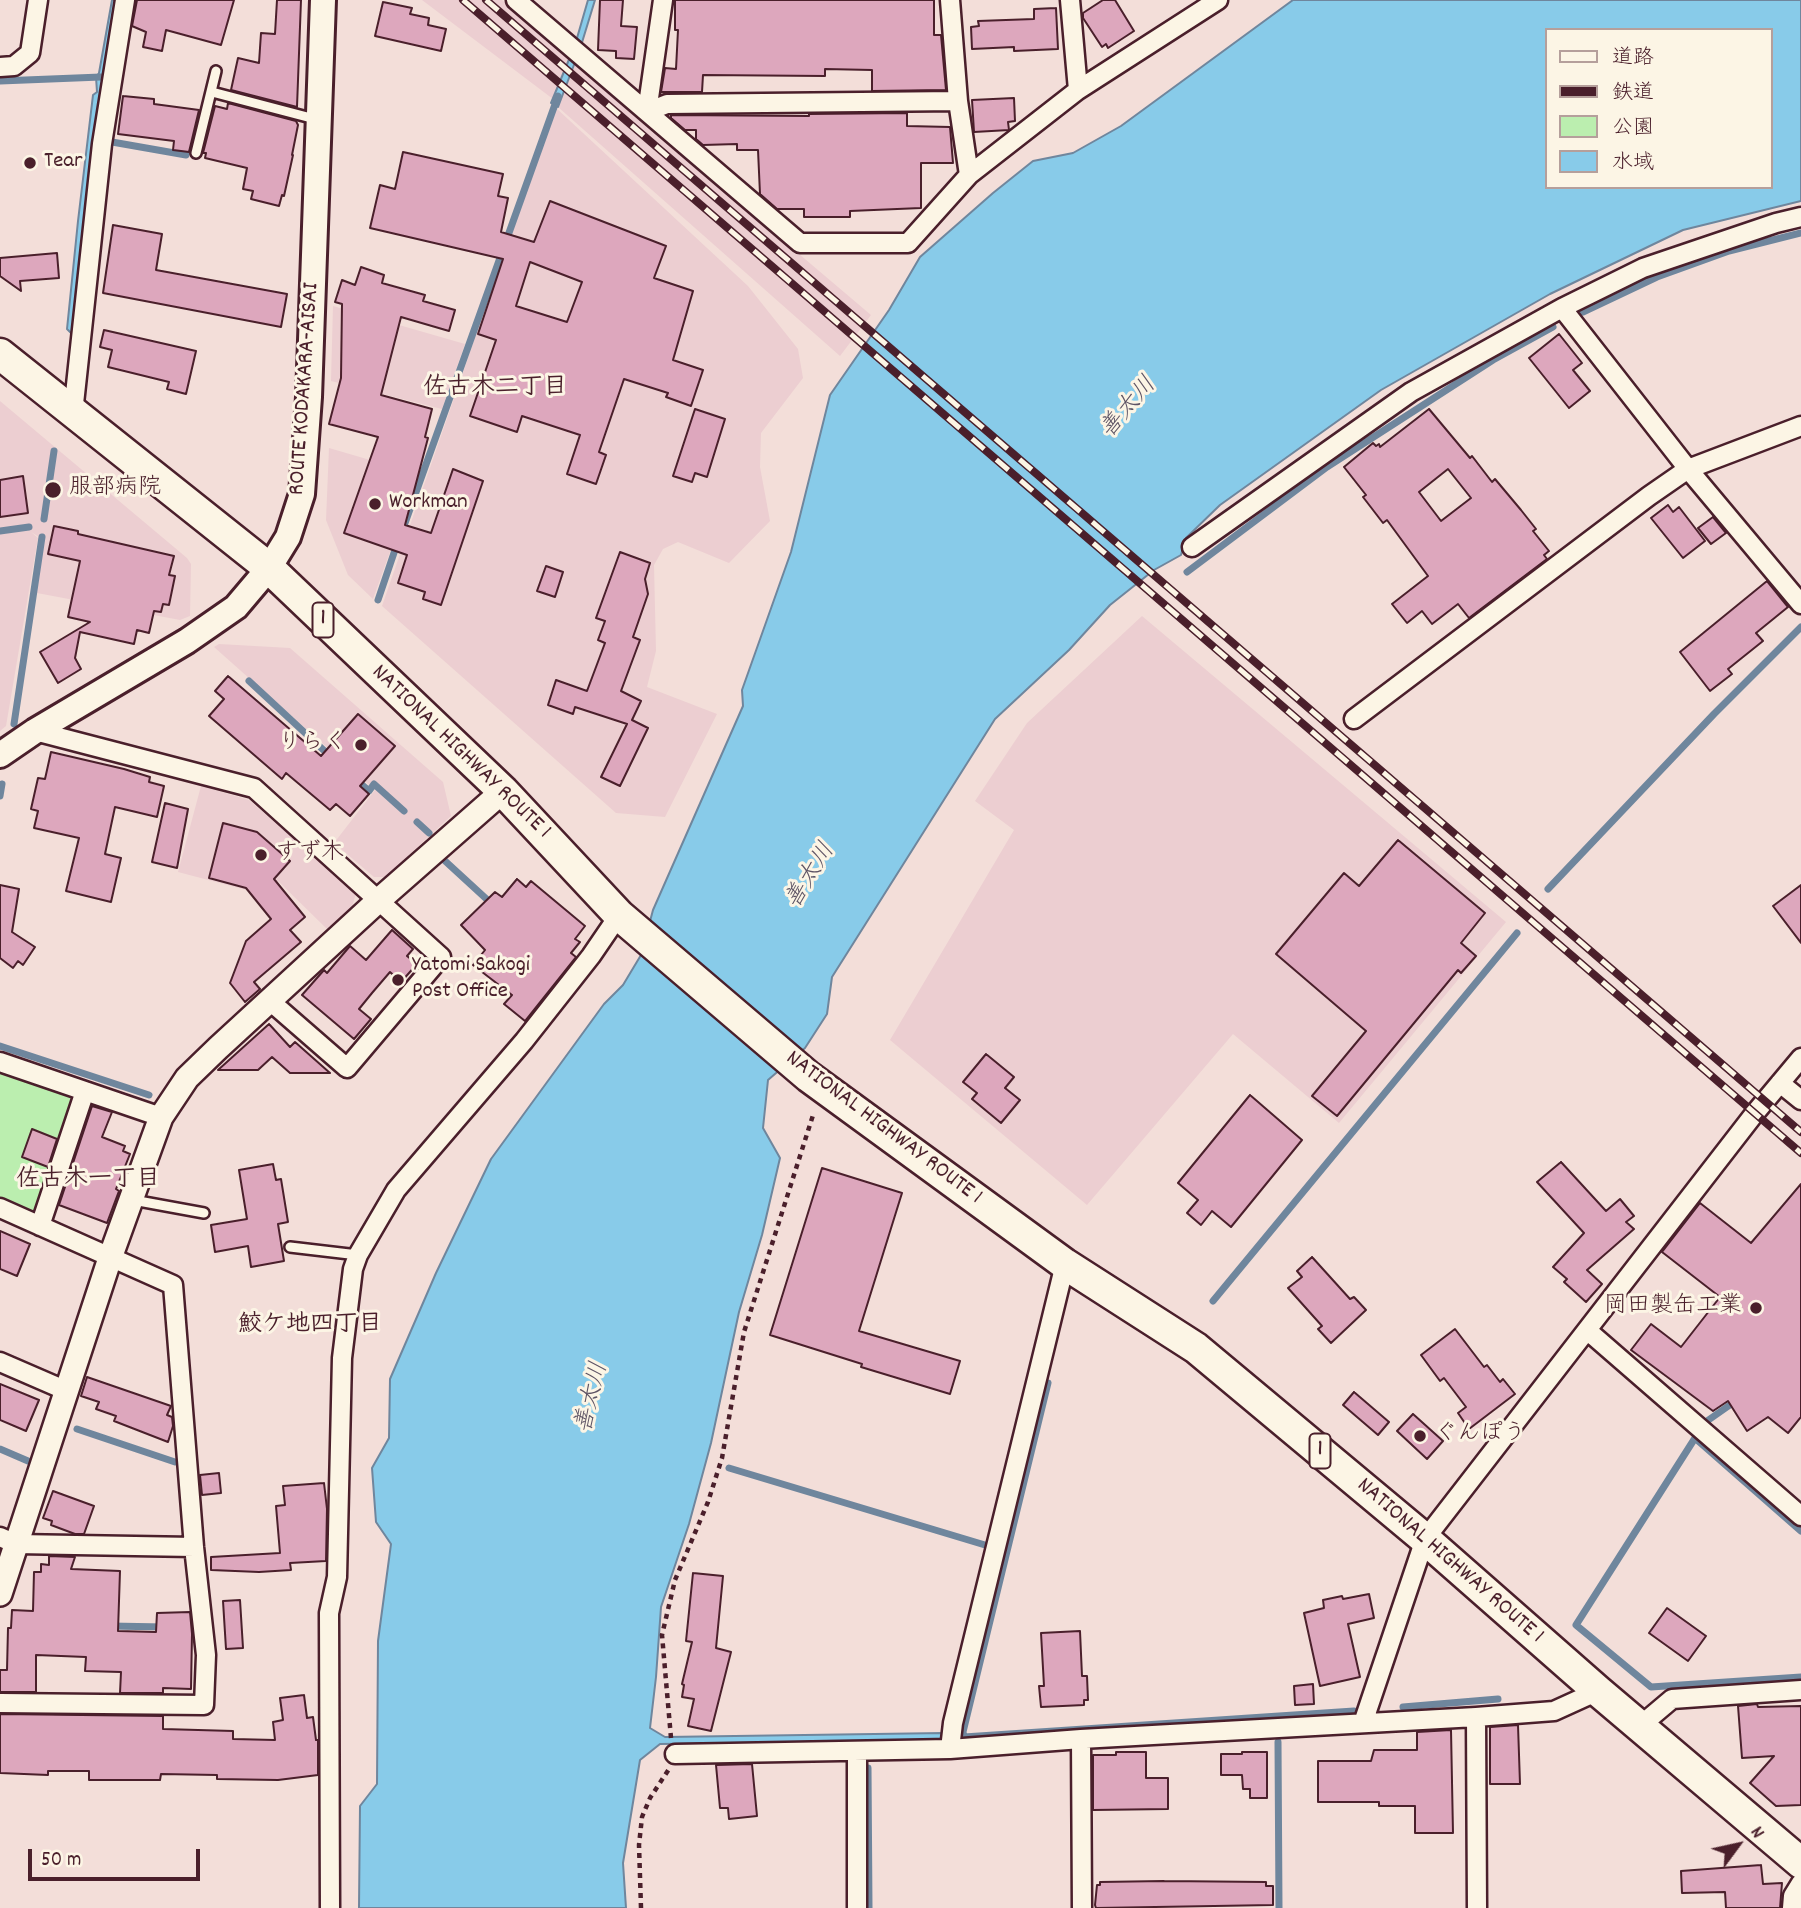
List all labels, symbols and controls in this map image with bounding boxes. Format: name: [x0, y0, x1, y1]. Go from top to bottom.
legend: [1546, 28, 1773, 189]
text: 道路: [1612, 44, 1654, 74]
text: 鉄道: [1612, 79, 1654, 109]
text: 公園: [1612, 114, 1654, 144]
place label: Tear: [44, 149, 83, 177]
text: 水域: [1612, 149, 1654, 179]
marker: Tear: [22, 155, 38, 171]
street label: ROUTE KODAKARA-AISAI: [285, 282, 327, 496]
water label: 善太川: [1096, 372, 1164, 446]
district label: 佐古木二丁目: [423, 376, 567, 404]
place label: 服部病院: [69, 476, 161, 504]
marker: 服部病院: [43, 480, 63, 500]
place label: Workman: [389, 490, 468, 518]
marker: Workman: [367, 496, 383, 512]
road number: 1: [312, 602, 334, 638]
street label: NATIONAL HIGHWAY ROUTE 1: [364, 660, 556, 846]
place label: りらく: [278, 731, 347, 759]
marker: りらく: [353, 737, 369, 753]
water label: 善太川: [781, 839, 843, 915]
place label: すず木: [275, 841, 344, 869]
marker: すず木: [253, 847, 269, 863]
place label: Yatomi Sakogi Post Office: [412, 953, 530, 1007]
marker: Yatomi Sakogi Post Office: [390, 972, 406, 988]
street label: NATIONAL HIGHWAY ROUTE 1: [779, 1046, 987, 1212]
district label: 佐古木一丁目: [16, 1168, 160, 1196]
place label: 岡田製缶工業: [1604, 1294, 1742, 1322]
marker: 岡田製缶工業: [1748, 1300, 1764, 1316]
district label: 鮫ケ地四丁目: [238, 1313, 382, 1341]
water label: 善太川: [571, 1360, 617, 1436]
place label: ぐんぽう: [1434, 1422, 1526, 1450]
marker: ぐんぽう: [1412, 1428, 1428, 1444]
road number: 1: [1310, 1434, 1330, 1468]
street label: NATIONAL HIGHWAY ROUTE 1: [1350, 1473, 1548, 1651]
north arrow: [1703, 1810, 1773, 1880]
text: N: [1742, 1822, 1770, 1845]
scale bar: [32, 1834, 203, 1878]
text: 50 m: [41, 1846, 81, 1876]

